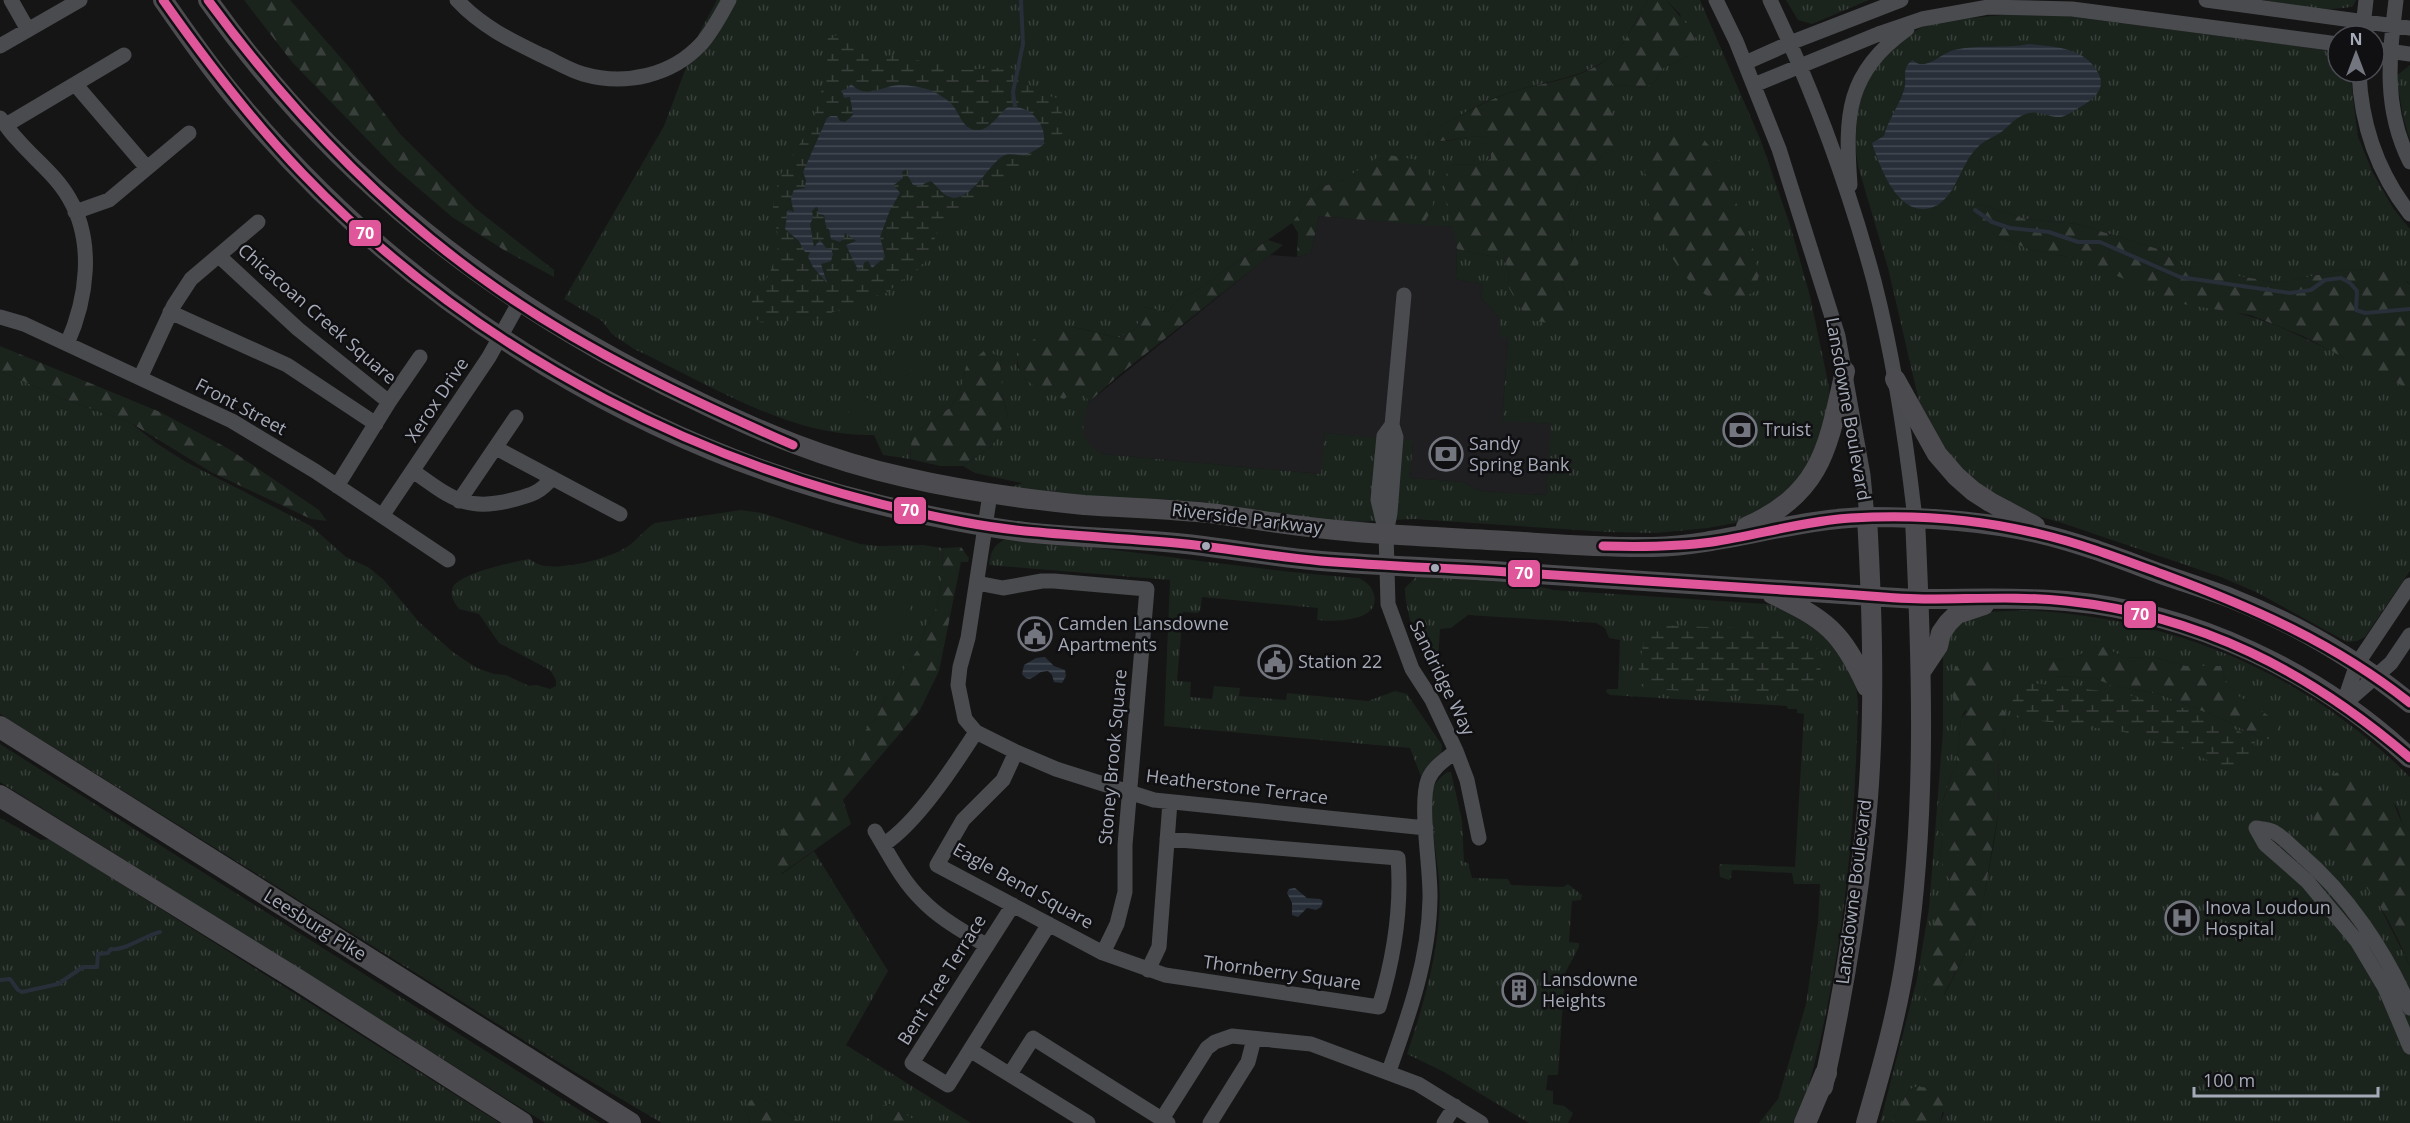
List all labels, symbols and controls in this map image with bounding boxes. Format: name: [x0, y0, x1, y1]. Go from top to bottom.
north arrow: [2326, 24, 2386, 84]
text: N: [2349, 28, 2363, 50]
line badge: 70: [348, 219, 382, 247]
text: 70: [356, 222, 374, 244]
street label: Chicacoan Creek Square: [233, 238, 402, 389]
street label: Lansdowne Boulevard: [1821, 315, 1877, 503]
street label: Xerox Drive: [399, 353, 473, 446]
street label: Front Street: [192, 372, 291, 440]
bank icon: Truist: [1722, 412, 1758, 448]
place label: Truist: [1763, 417, 1811, 441]
place label: Sandy Spring Bank: [1469, 431, 1570, 476]
bank icon: Sandy Spring Bank: [1428, 436, 1464, 472]
line badge: 70: [893, 496, 927, 525]
street label: Riverside Parkway: [1170, 497, 1325, 539]
text: 70: [901, 499, 919, 521]
unlabelled marker: [1200, 540, 1212, 552]
line badge: 70: [1507, 559, 1541, 588]
unlabelled marker: [1429, 562, 1441, 574]
text: 70: [1515, 562, 1533, 584]
line badge: 70: [2123, 600, 2157, 629]
text: 70: [2131, 603, 2149, 625]
place label: Camden Lansdowne Apartments: [1058, 611, 1229, 656]
public building icon: Camden Lansdowne Apartments: [1017, 616, 1053, 652]
street label: Sandridge Way: [1405, 616, 1482, 740]
public building icon: Station 22: [1257, 644, 1293, 680]
place label: Station 22: [1298, 649, 1382, 673]
street label: Stoney Brook Square: [1092, 668, 1132, 846]
street label: Heatherstone Terrace: [1145, 763, 1330, 809]
street label: Lansdowne Boulevard: [1830, 798, 1876, 986]
street label: Eagle Bend Square: [949, 837, 1098, 934]
street label: Leesburg Pike: [260, 883, 371, 965]
place label: Inova Loudoun Hospital: [2205, 895, 2331, 940]
hospital icon: Inova Loudoun Hospital: [2164, 900, 2200, 936]
street label: Bent Tree Terrace: [891, 910, 991, 1049]
street label: Thornberry Square: [1202, 949, 1363, 995]
place label: Lansdowne Heights: [1542, 967, 1638, 1012]
building icon: Lansdowne Heights: [1501, 972, 1537, 1008]
scale bar: [2194, 1060, 2378, 1098]
text: 100 m: [2203, 1068, 2255, 1092]

